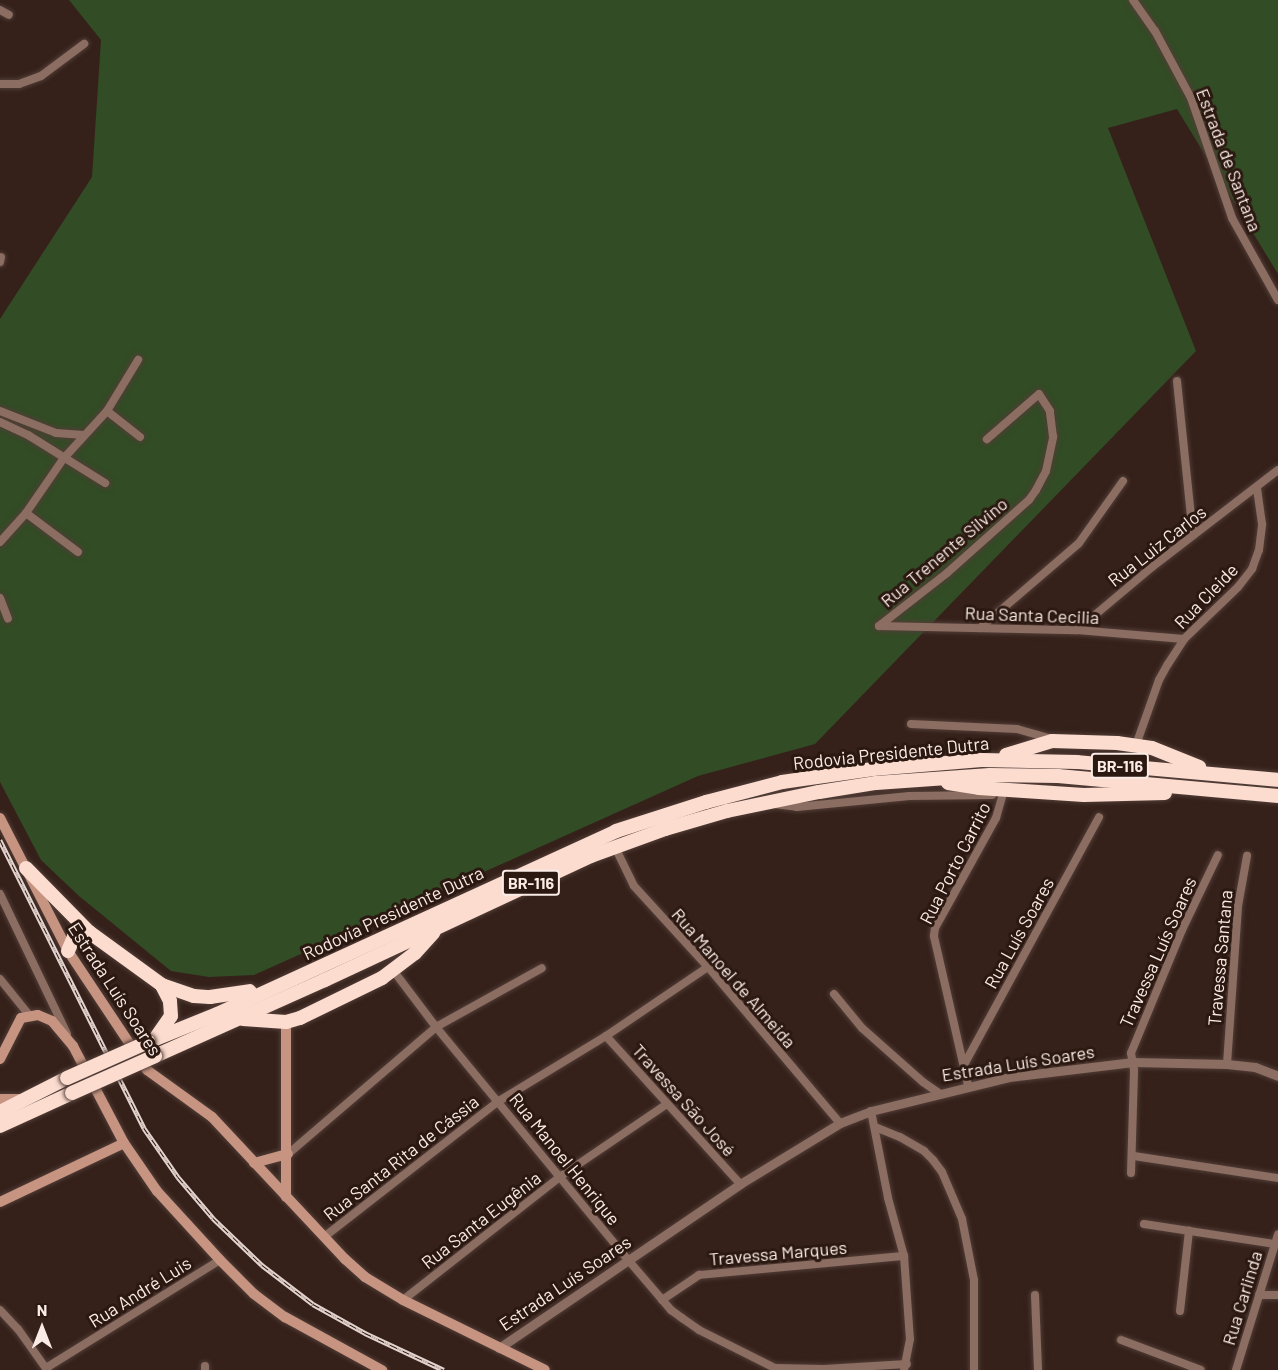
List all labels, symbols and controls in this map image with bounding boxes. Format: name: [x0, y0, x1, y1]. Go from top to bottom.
street label: Estrada de Santana: [1192, 85, 1266, 235]
street label: Rua Trenente Silvino: [876, 493, 1012, 611]
street label: Rua Luiz Carlos: [1104, 501, 1210, 591]
street label: Rua Cleide: [1170, 559, 1242, 633]
street label: Rua Santa Cecilia: [964, 602, 1100, 628]
street label: Rodovia Presidente Dutra: [792, 732, 990, 774]
road number: BR-116: [1090, 753, 1150, 779]
street label: Rua Porto Carrito: [915, 798, 995, 928]
street label: Rodovia Presidente Dutra: [299, 862, 487, 964]
road number: BR-116: [501, 870, 561, 896]
street label: Travessa Luís Soares: [1115, 873, 1201, 1031]
street label: Rua Luís Soares: [980, 874, 1058, 992]
street label: Travessa Santana: [1203, 889, 1237, 1027]
street label: Rua Manoel de Almeida: [667, 904, 801, 1052]
street label: Estrada Luís Soares: [64, 918, 166, 1060]
street label: Travessa São José: [628, 1039, 740, 1161]
street label: Estrada Luís Soares: [940, 1040, 1096, 1086]
street label: Rua Manoel Henrique: [505, 1089, 625, 1229]
street label: Rua Santa Rita de Cássia: [319, 1091, 483, 1225]
street label: Rua Santa Eugênia: [417, 1167, 545, 1273]
street label: Estrada Luís Soares: [495, 1231, 635, 1335]
street label: Travessa Marques: [708, 1236, 848, 1270]
street label: Rua Carlinda: [1217, 1248, 1267, 1348]
street label: Rua André Luis: [85, 1252, 195, 1332]
north arrow: [12, 1298, 72, 1358]
text: N: [37, 1300, 47, 1319]

